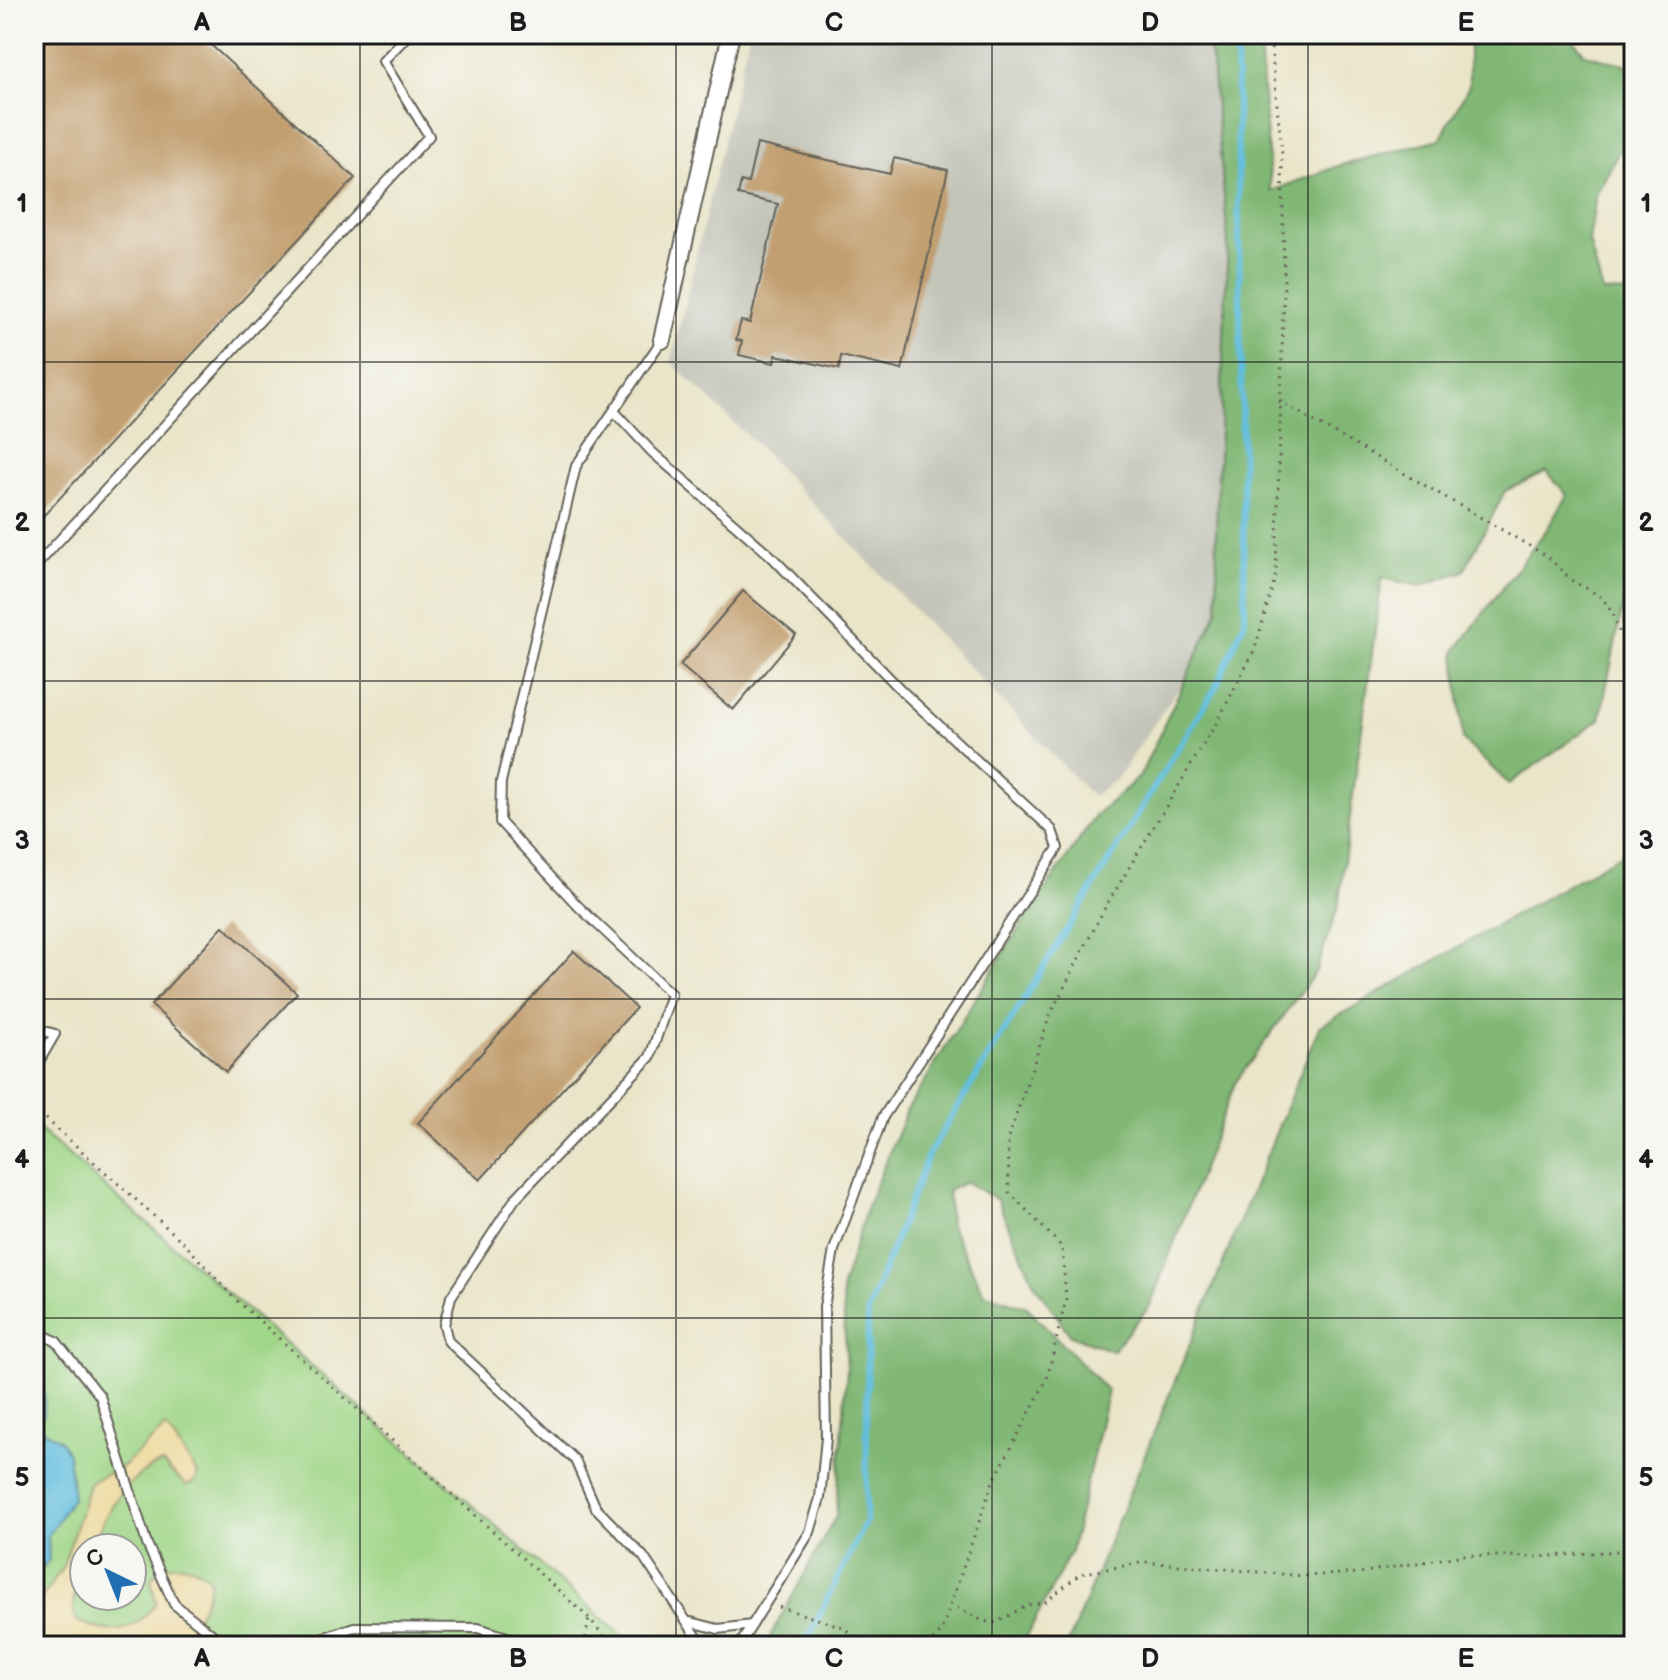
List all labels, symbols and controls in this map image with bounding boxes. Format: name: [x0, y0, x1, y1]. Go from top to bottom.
text: A: [193, 8, 210, 39]
text: B: [509, 8, 527, 39]
text: C: [825, 8, 843, 39]
text: D: [1141, 8, 1159, 39]
text: E: [1458, 8, 1475, 39]
text: 1: [17, 189, 27, 220]
text: 1: [1641, 189, 1651, 220]
text: 2: [14, 508, 30, 539]
text: 2: [1638, 508, 1654, 539]
text: 3: [14, 826, 30, 857]
text: 3: [1638, 826, 1654, 857]
text: 4: [14, 1145, 30, 1176]
text: 4: [1638, 1145, 1654, 1176]
text: 5: [14, 1463, 30, 1494]
text: 5: [1638, 1463, 1654, 1494]
north arrow: [68, 1532, 148, 1612]
text: С: [81, 1543, 110, 1574]
text: A: [193, 1644, 210, 1675]
text: B: [509, 1644, 527, 1675]
text: C: [825, 1644, 843, 1675]
text: D: [1141, 1644, 1159, 1675]
text: E: [1458, 1644, 1475, 1675]

